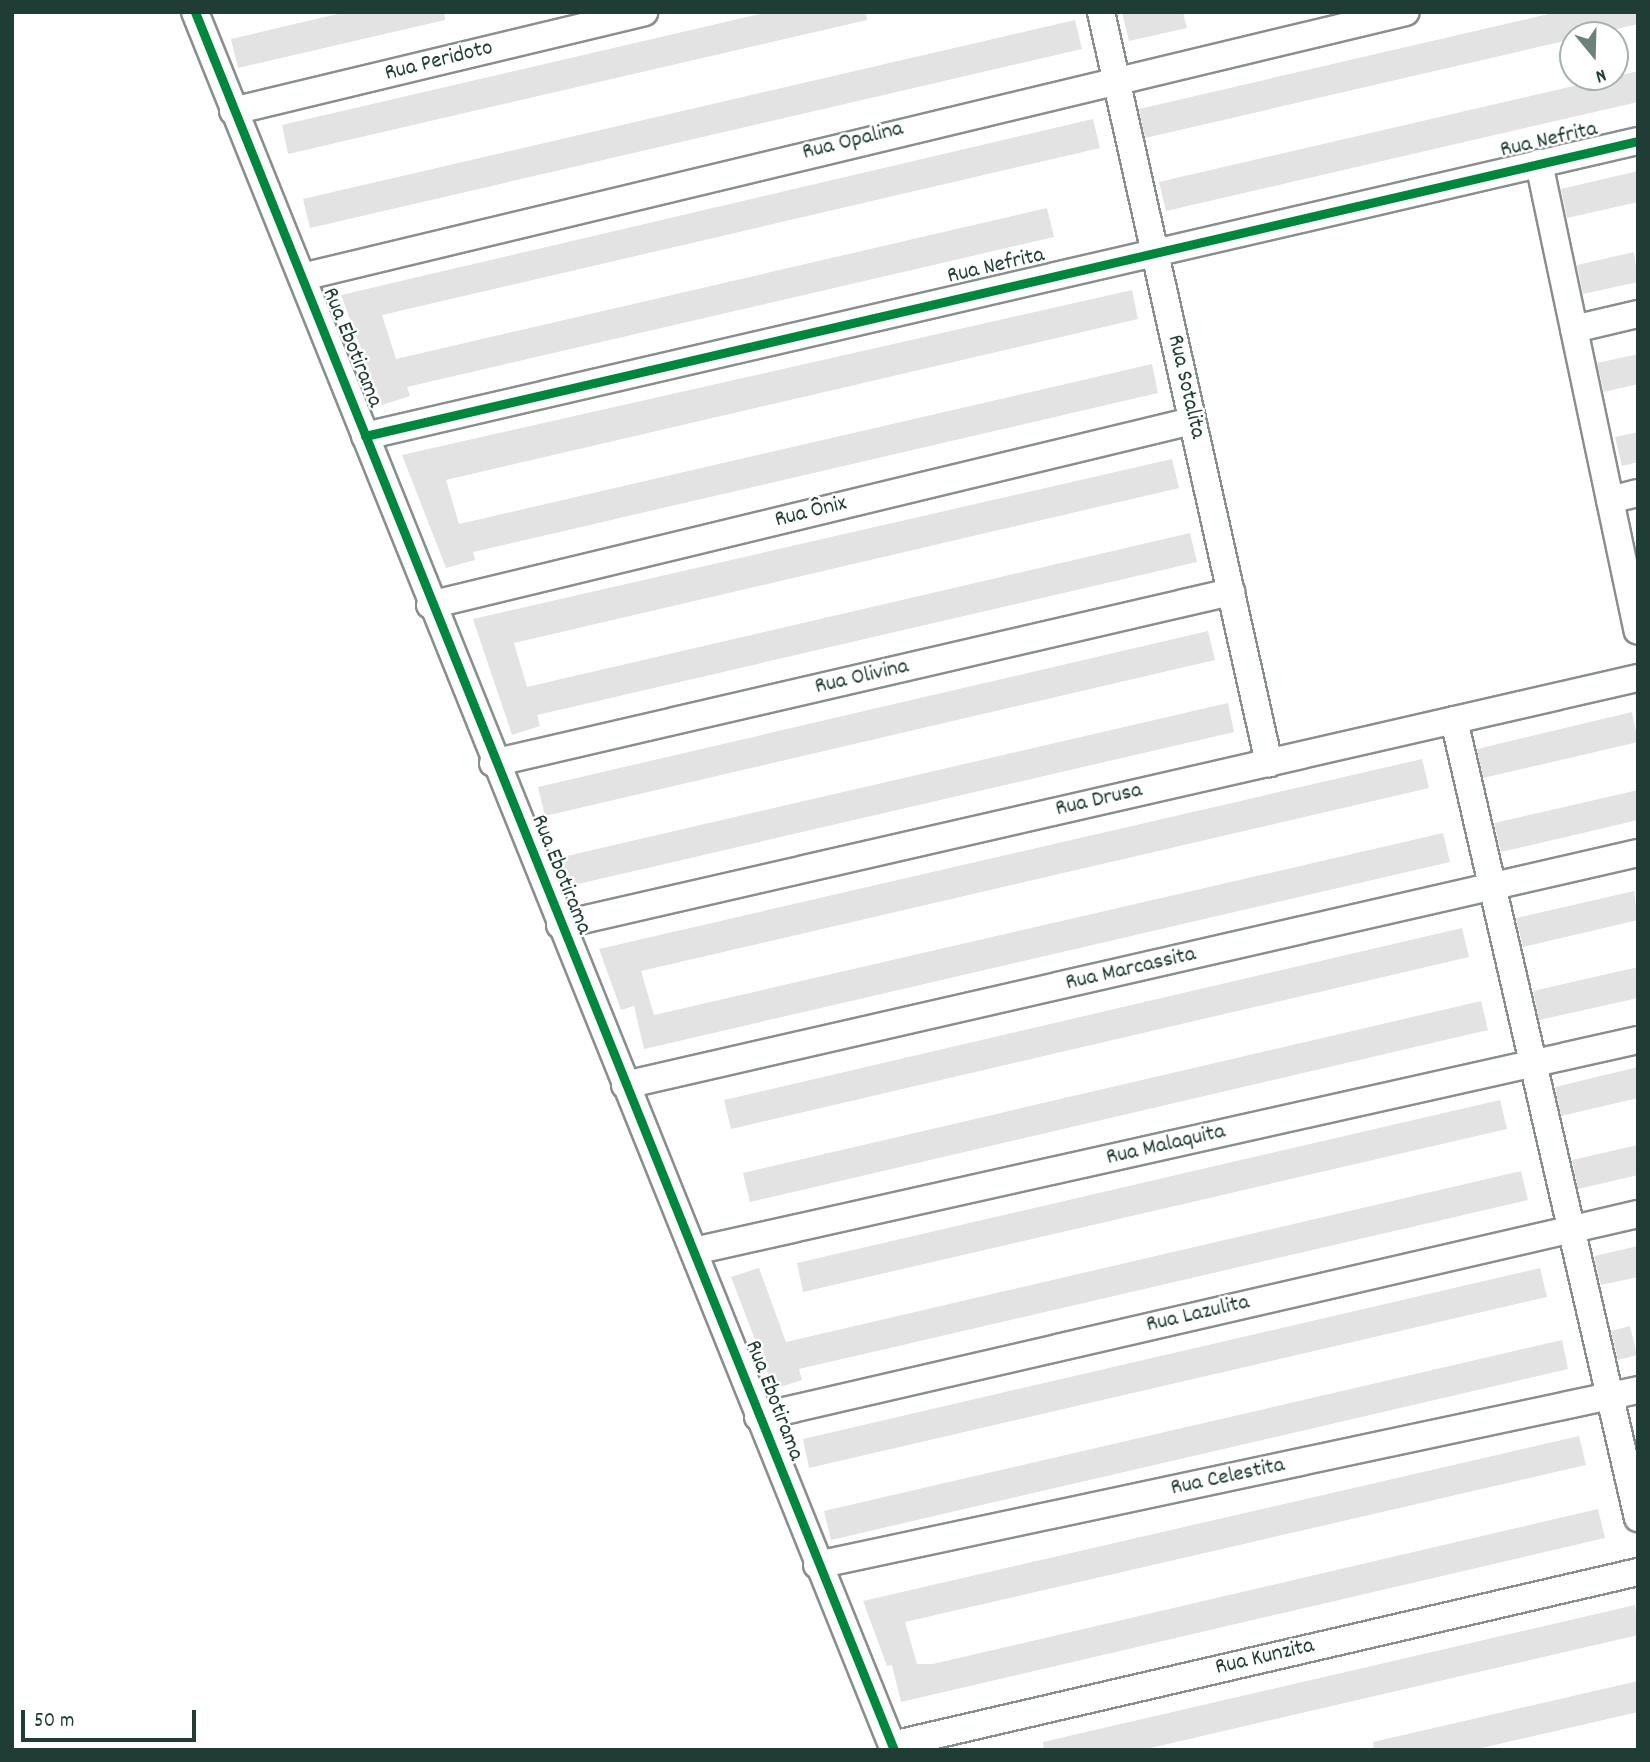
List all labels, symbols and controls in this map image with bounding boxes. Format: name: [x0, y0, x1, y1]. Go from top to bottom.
north arrow: [1559, 21, 1629, 91]
street label: Rua Peridoto: [382, 35, 496, 89]
text: N: [1592, 60, 1609, 89]
street label: Rua Opalina: [800, 116, 906, 168]
street label: Rua Nefrita: [1498, 116, 1600, 166]
street label: Rua Nefrita: [945, 242, 1047, 292]
street label: Rua Ebotirama: [315, 284, 387, 412]
street label: Rua Sotalita: [1160, 332, 1210, 442]
street label: Rua Ônix: [772, 491, 850, 535]
street label: Rua Olivina: [812, 654, 912, 702]
street label: Rua Drusa: [1053, 778, 1145, 824]
street label: Rua Ebotirama: [524, 811, 596, 939]
street label: Rua Marcassita: [1063, 942, 1199, 998]
street label: Rua Malaquita: [1104, 1119, 1228, 1173]
street label: Rua Lazulita: [1144, 1290, 1252, 1340]
street label: Rua Ebotirama: [737, 1337, 809, 1465]
street label: Rua Celestita: [1168, 1452, 1288, 1504]
street label: Rua Kunzita: [1213, 1633, 1317, 1683]
scale bar: [24, 1696, 200, 1740]
text: 50 m: [34, 1707, 74, 1737]

